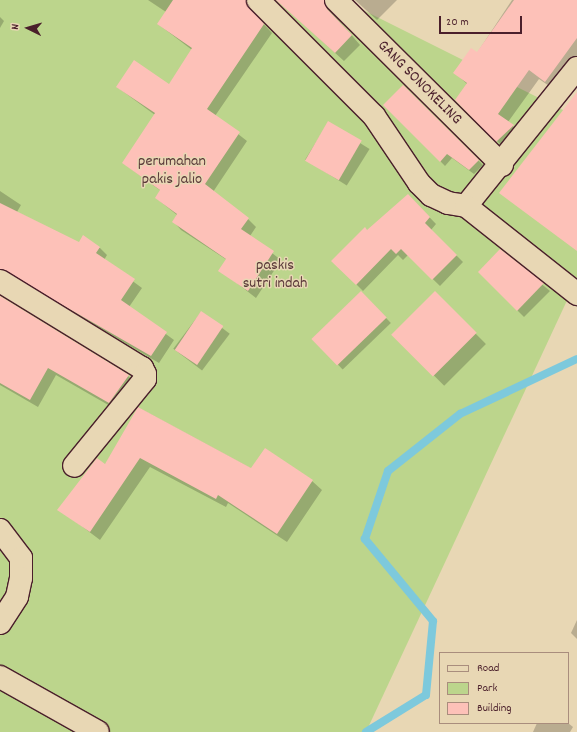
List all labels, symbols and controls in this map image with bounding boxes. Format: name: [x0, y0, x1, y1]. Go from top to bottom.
north arrow: [8, 8, 48, 48]
scale bar: [441, 8, 524, 34]
text: 20 m: [446, 14, 469, 31]
text: N: [8, 24, 24, 30]
street label: GANG SONOKELING: [373, 37, 465, 129]
park label: perumahan pakis jalio: [138, 152, 206, 190]
park label: paskis sutri indah: [243, 256, 307, 294]
legend: [439, 652, 569, 724]
text: Road: [477, 660, 499, 677]
text: Park: [477, 680, 497, 697]
text: Building: [477, 700, 512, 717]

